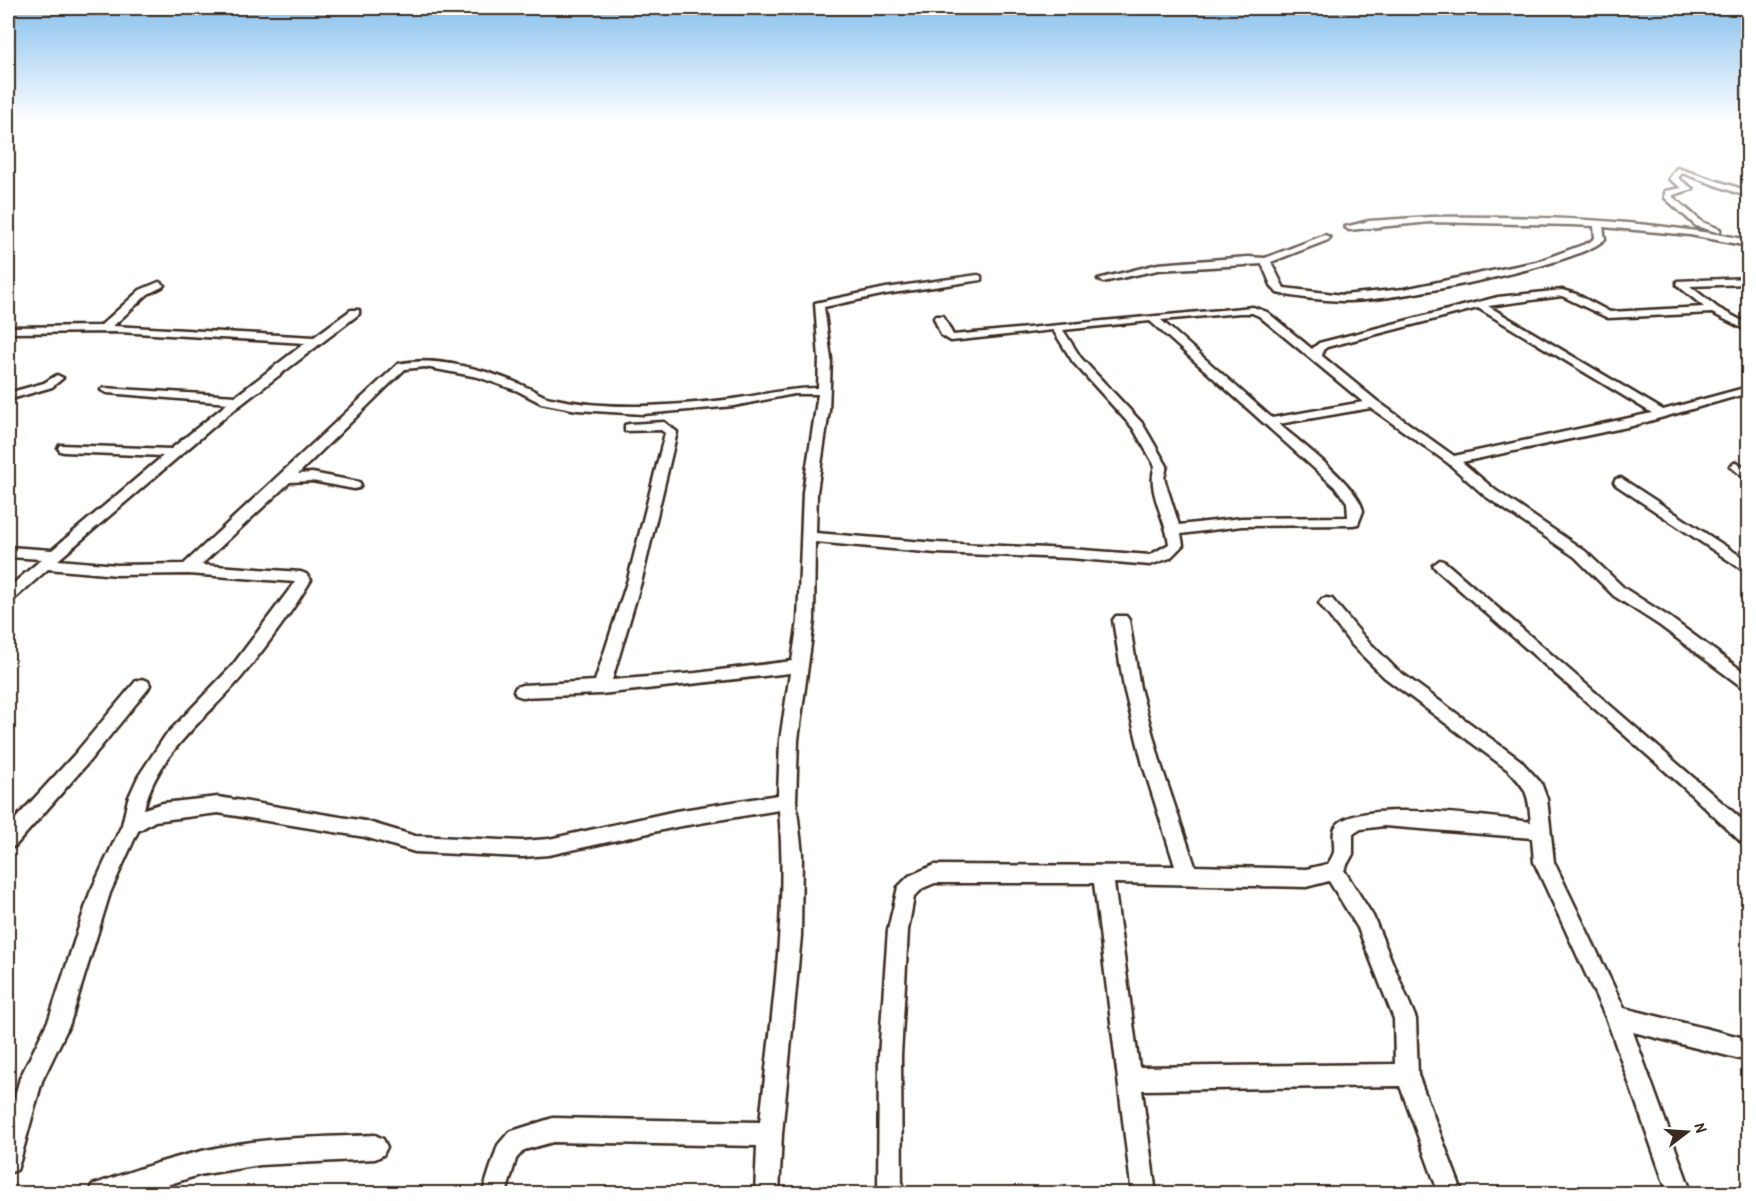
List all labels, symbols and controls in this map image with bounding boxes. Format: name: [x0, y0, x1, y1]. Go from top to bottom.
north arrow: [1657, 1102, 1717, 1162]
text: N: [1690, 1120, 1713, 1135]

